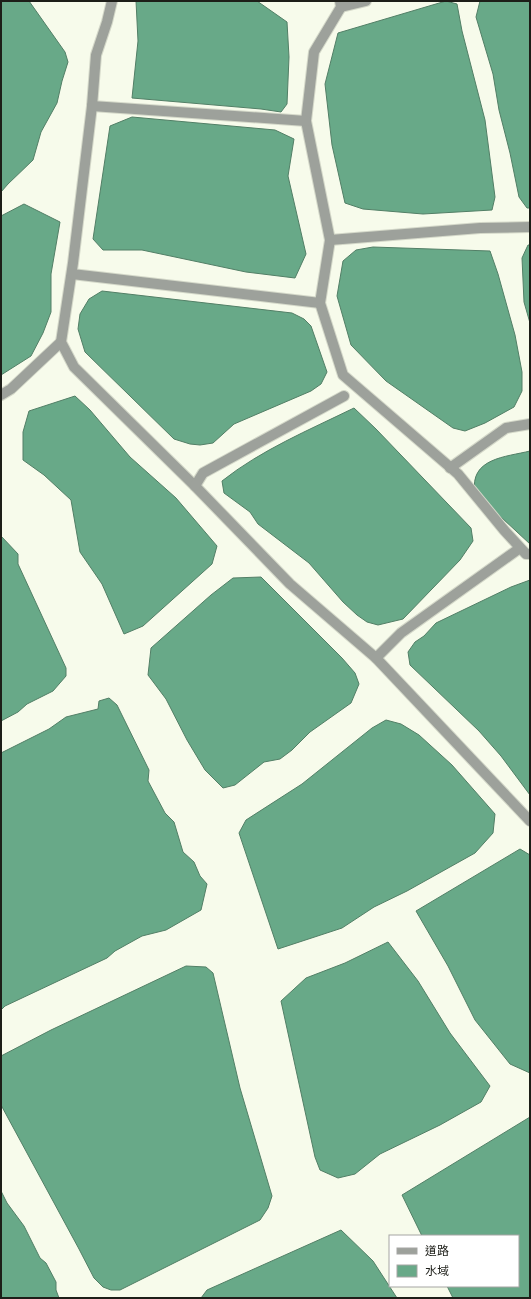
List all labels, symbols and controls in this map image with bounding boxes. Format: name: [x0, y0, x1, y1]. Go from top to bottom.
legend: [389, 1235, 519, 1287]
text: 道路: [425, 1244, 449, 1258]
text: 水域: [425, 1264, 449, 1278]

